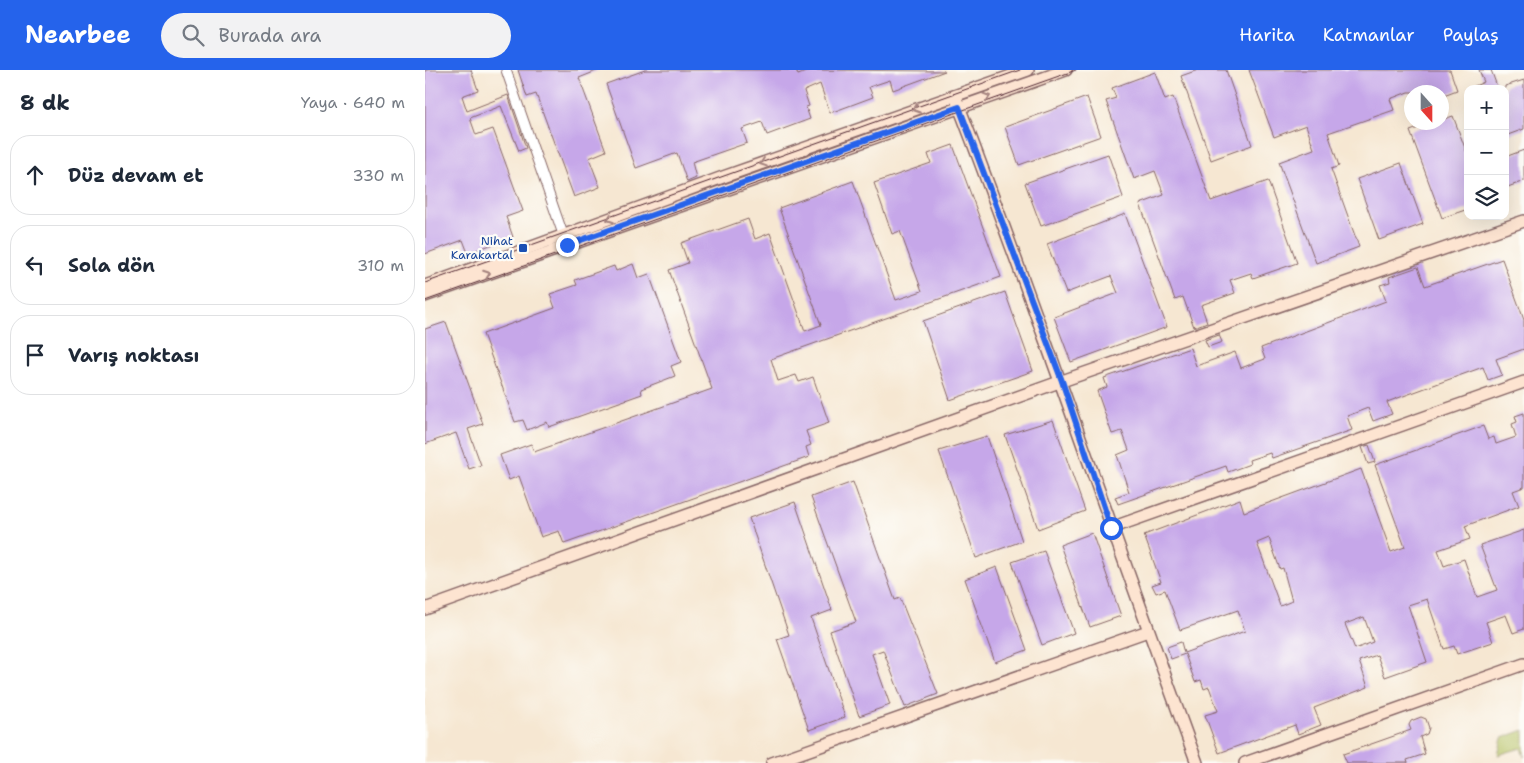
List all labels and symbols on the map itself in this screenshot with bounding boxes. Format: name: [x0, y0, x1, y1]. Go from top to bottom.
north arrow: [1404, 85, 1449, 130]
one-way arrow: [982, 93, 991, 103]
one-way arrow: [913, 103, 921, 113]
one-way arrow: [759, 157, 768, 167]
one-way arrow: [607, 213, 615, 223]
place label: Nihat Karakartal: [451, 233, 513, 263]
route end: [556, 234, 579, 257]
marker: Nihat Karakartal: [517, 242, 529, 254]
one-way arrow: [483, 270, 491, 280]
route start: [1100, 517, 1123, 540]

